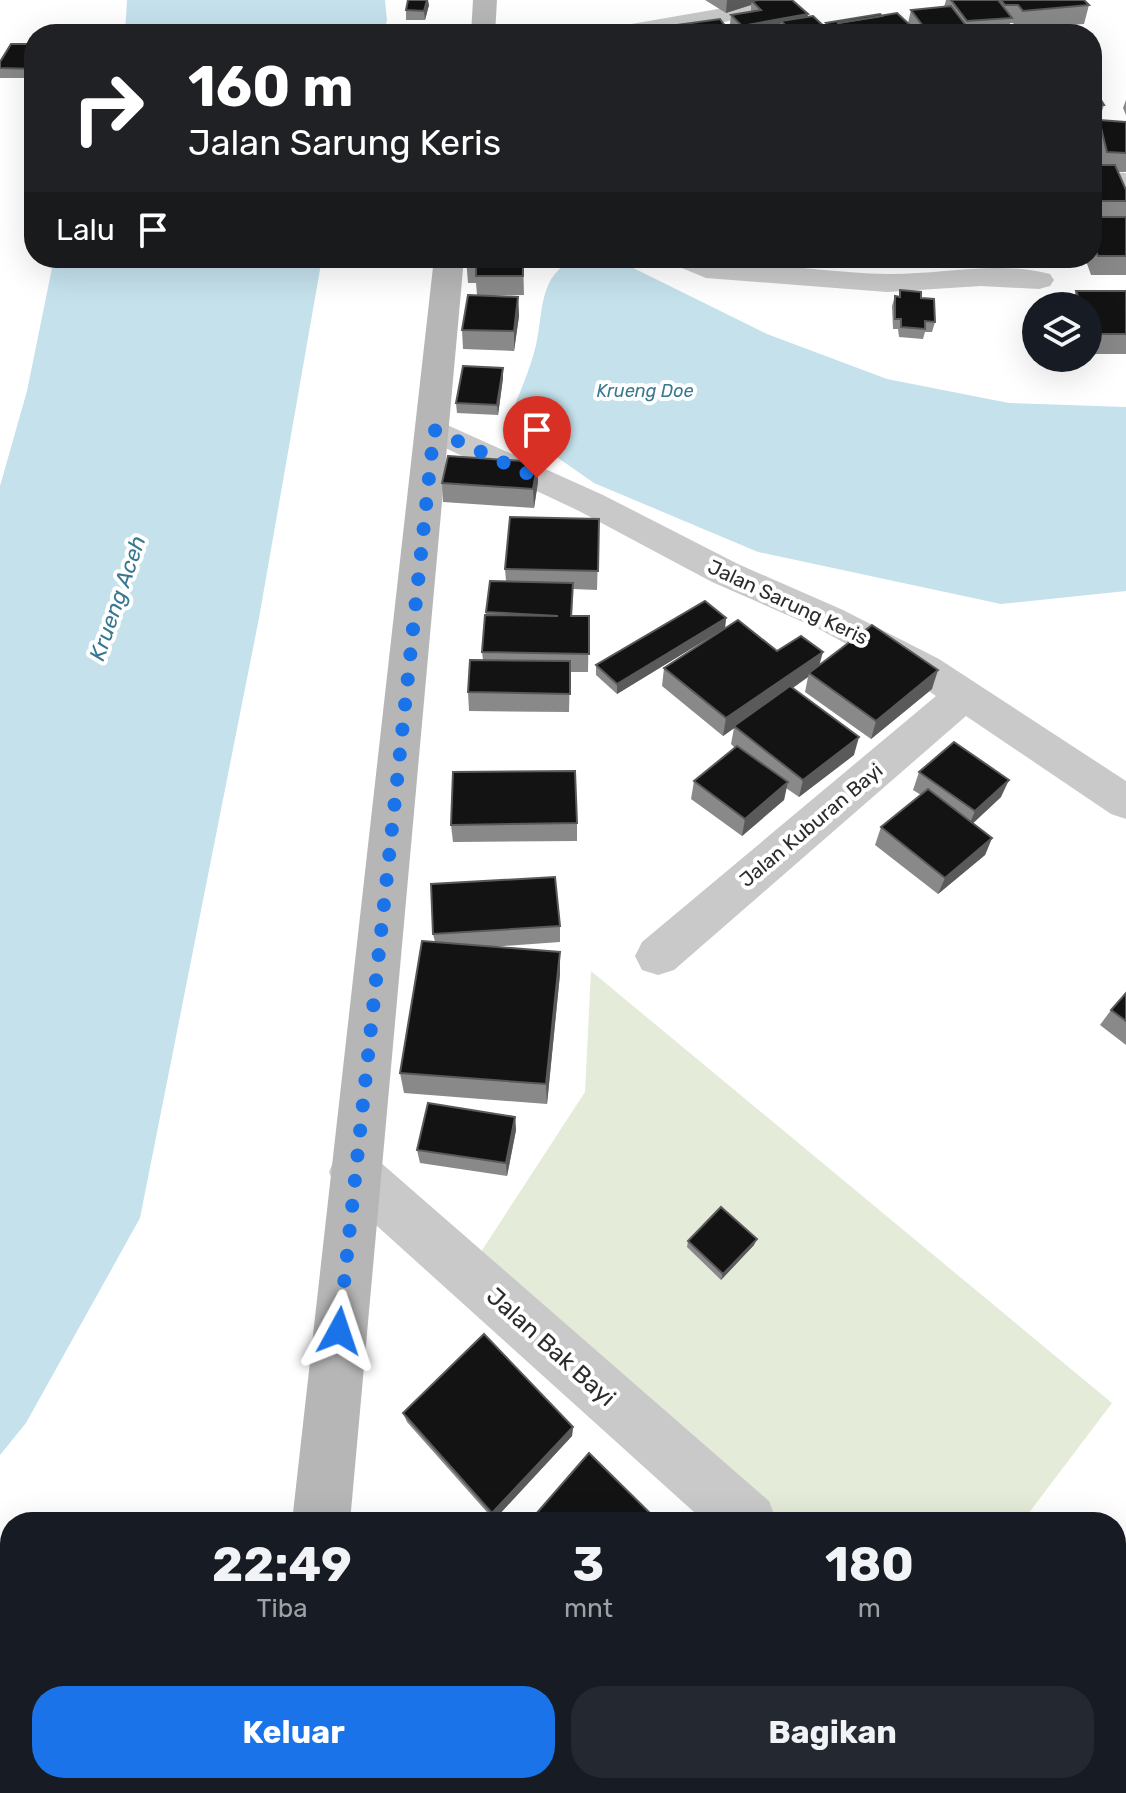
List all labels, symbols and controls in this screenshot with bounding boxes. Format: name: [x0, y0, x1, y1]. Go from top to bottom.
text: 160 m: [188, 54, 354, 120]
icon: right: [56, 56, 160, 160]
text: Jalan Sarung Keris: [188, 121, 501, 164]
icon: arrive: [131, 208, 175, 252]
text: Lalu: [56, 212, 115, 248]
map controls: [1022, 292, 1102, 372]
button: layers: [1022, 292, 1102, 372]
water label: Krueng Doe: [596, 380, 694, 402]
pin: [503, 396, 571, 478]
icon: arrive: [515, 408, 559, 452]
water label: Krueng Aceh: [83, 532, 152, 664]
street label: Jalan Sarung Keris: [704, 554, 872, 650]
street label: Jalan Kuburan Bayi: [734, 758, 888, 892]
street label: Jalan Bak Bayi: [481, 1282, 621, 1412]
position arrow: [297, 1289, 381, 1373]
text: 22:49: [212, 1536, 352, 1593]
text: 3: [573, 1536, 604, 1593]
text: 180: [825, 1536, 914, 1593]
text: Tiba: [256, 1593, 308, 1624]
text: mnt: [564, 1593, 613, 1624]
text: m: [858, 1593, 881, 1624]
button: Keluar: [32, 1686, 555, 1778]
button: Bagikan: [571, 1686, 1094, 1778]

